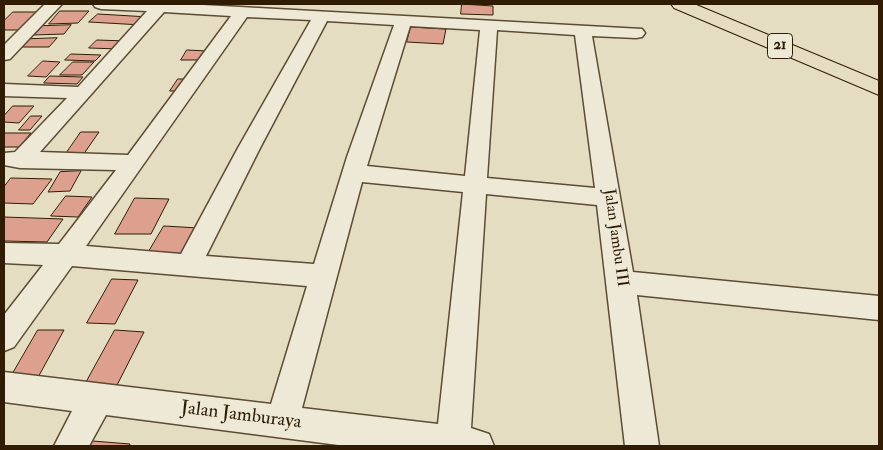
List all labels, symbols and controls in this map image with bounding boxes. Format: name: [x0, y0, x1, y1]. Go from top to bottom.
road number: 21: [768, 34, 792, 58]
street label: Jalan Jambu III: [599, 188, 631, 288]
street label: Jalan Jamburaya: [179, 397, 303, 435]

